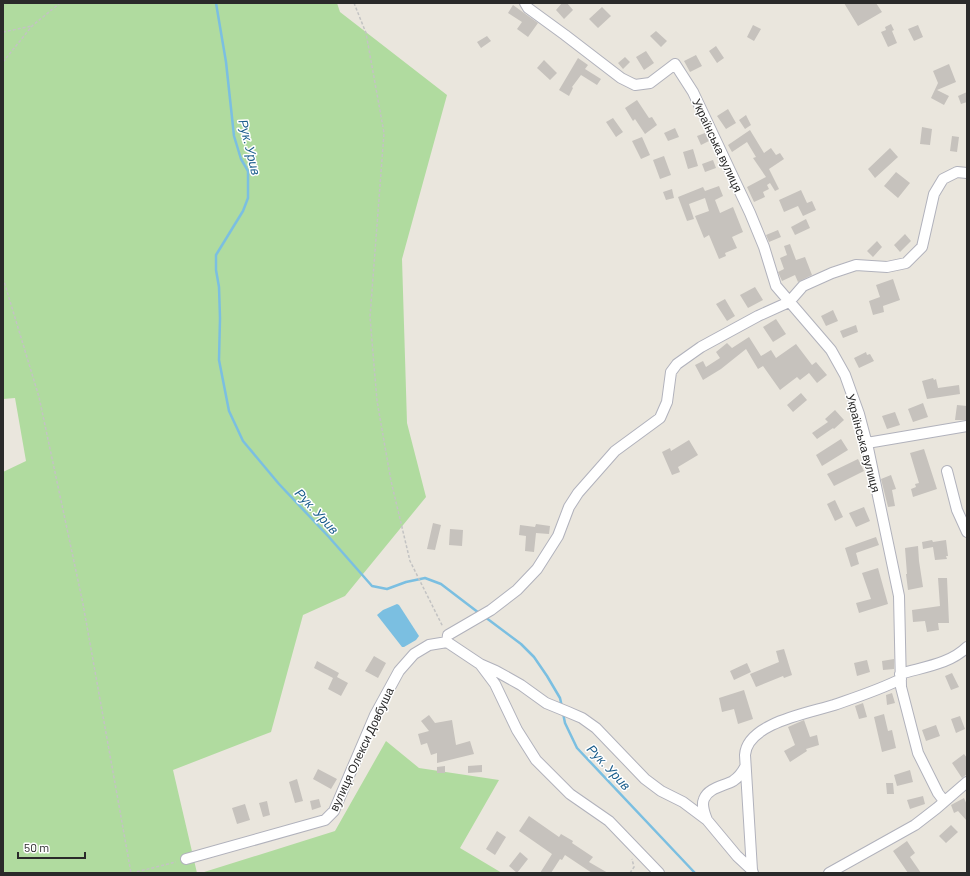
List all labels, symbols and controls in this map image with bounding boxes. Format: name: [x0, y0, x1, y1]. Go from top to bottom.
street label: Українська вулиця: [689, 96, 746, 194]
water label: Рук. Урив: [235, 118, 265, 177]
street label: Українська вулиця: [843, 392, 884, 494]
water label: Рук. Урив: [292, 485, 342, 537]
street label: вулиця Олекси Довбуша: [326, 685, 397, 813]
water label: Рук. Урив: [584, 741, 634, 793]
scale bar: [18, 834, 85, 860]
text: 50 m: [24, 840, 49, 854]

